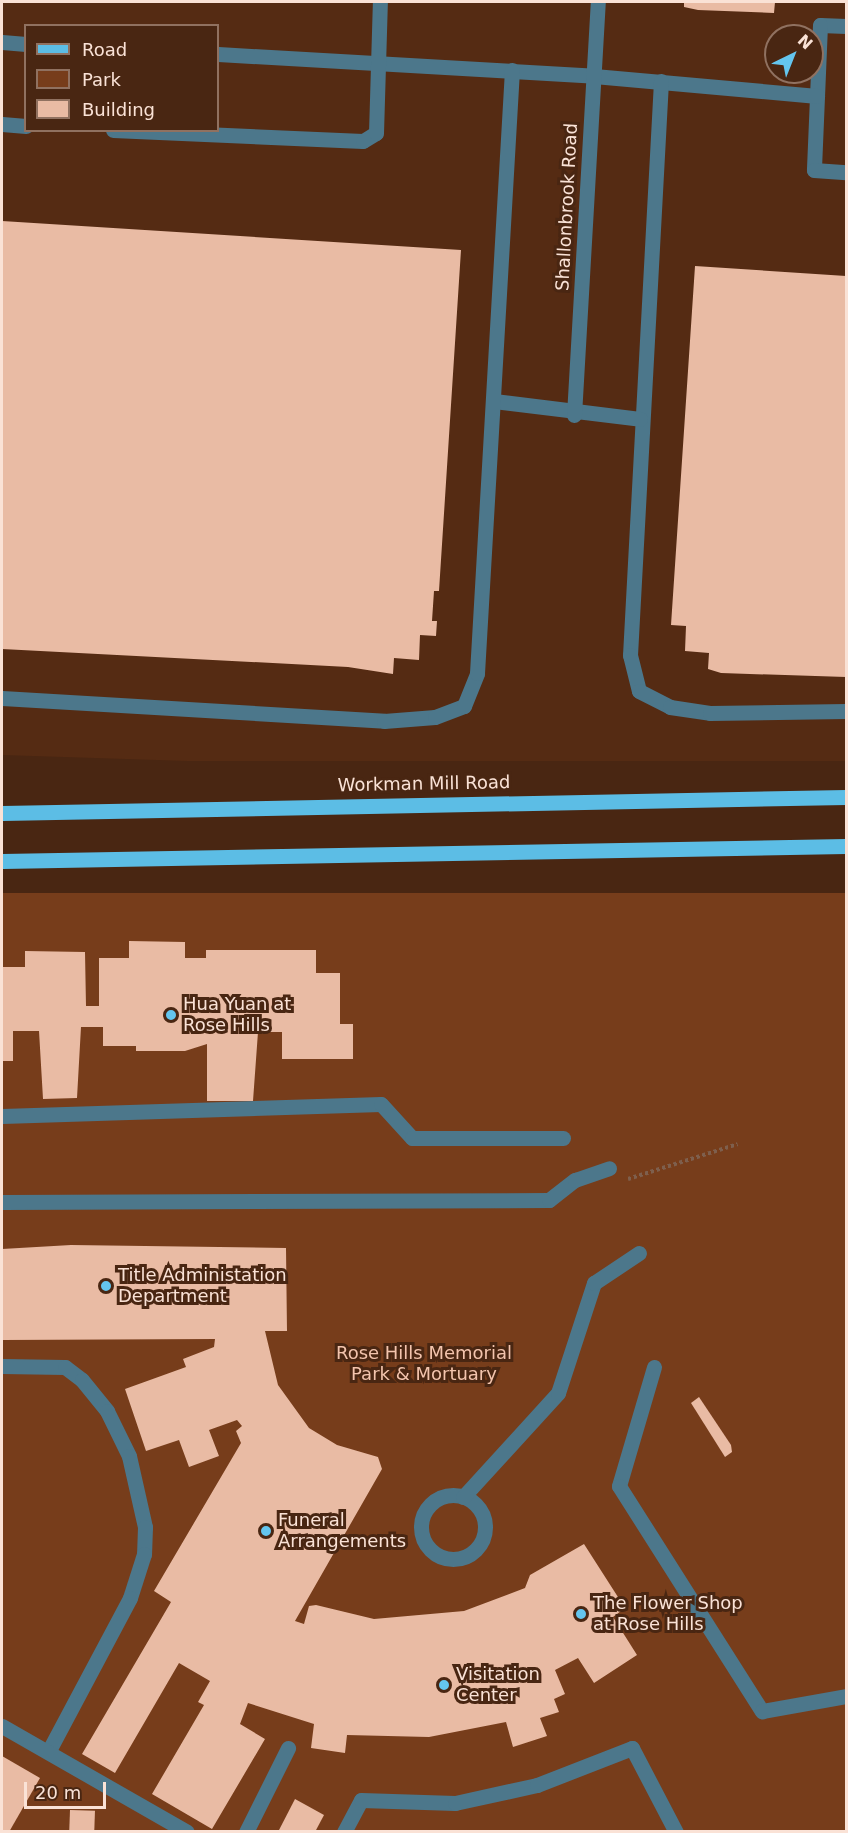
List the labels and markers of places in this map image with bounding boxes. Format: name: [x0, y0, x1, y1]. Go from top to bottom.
place label: Hua Yuan at Rose Hills: [183, 994, 291, 1036]
marker: Hua Yuan at Rose Hills: [164, 1008, 178, 1022]
place label: Title Administation Department: [118, 1265, 287, 1308]
marker: Title Administation Department: [99, 1279, 113, 1293]
place label: Funeral Arrangements: [278, 1510, 406, 1552]
marker: Funeral Arrangements: [259, 1524, 273, 1538]
place label: The Flower Shop at Rose Hills: [593, 1593, 743, 1636]
marker: The Flower Shop at Rose Hills: [574, 1607, 588, 1621]
place label: Visitation Center: [456, 1664, 540, 1706]
marker: Visitation Center: [437, 1678, 451, 1692]

